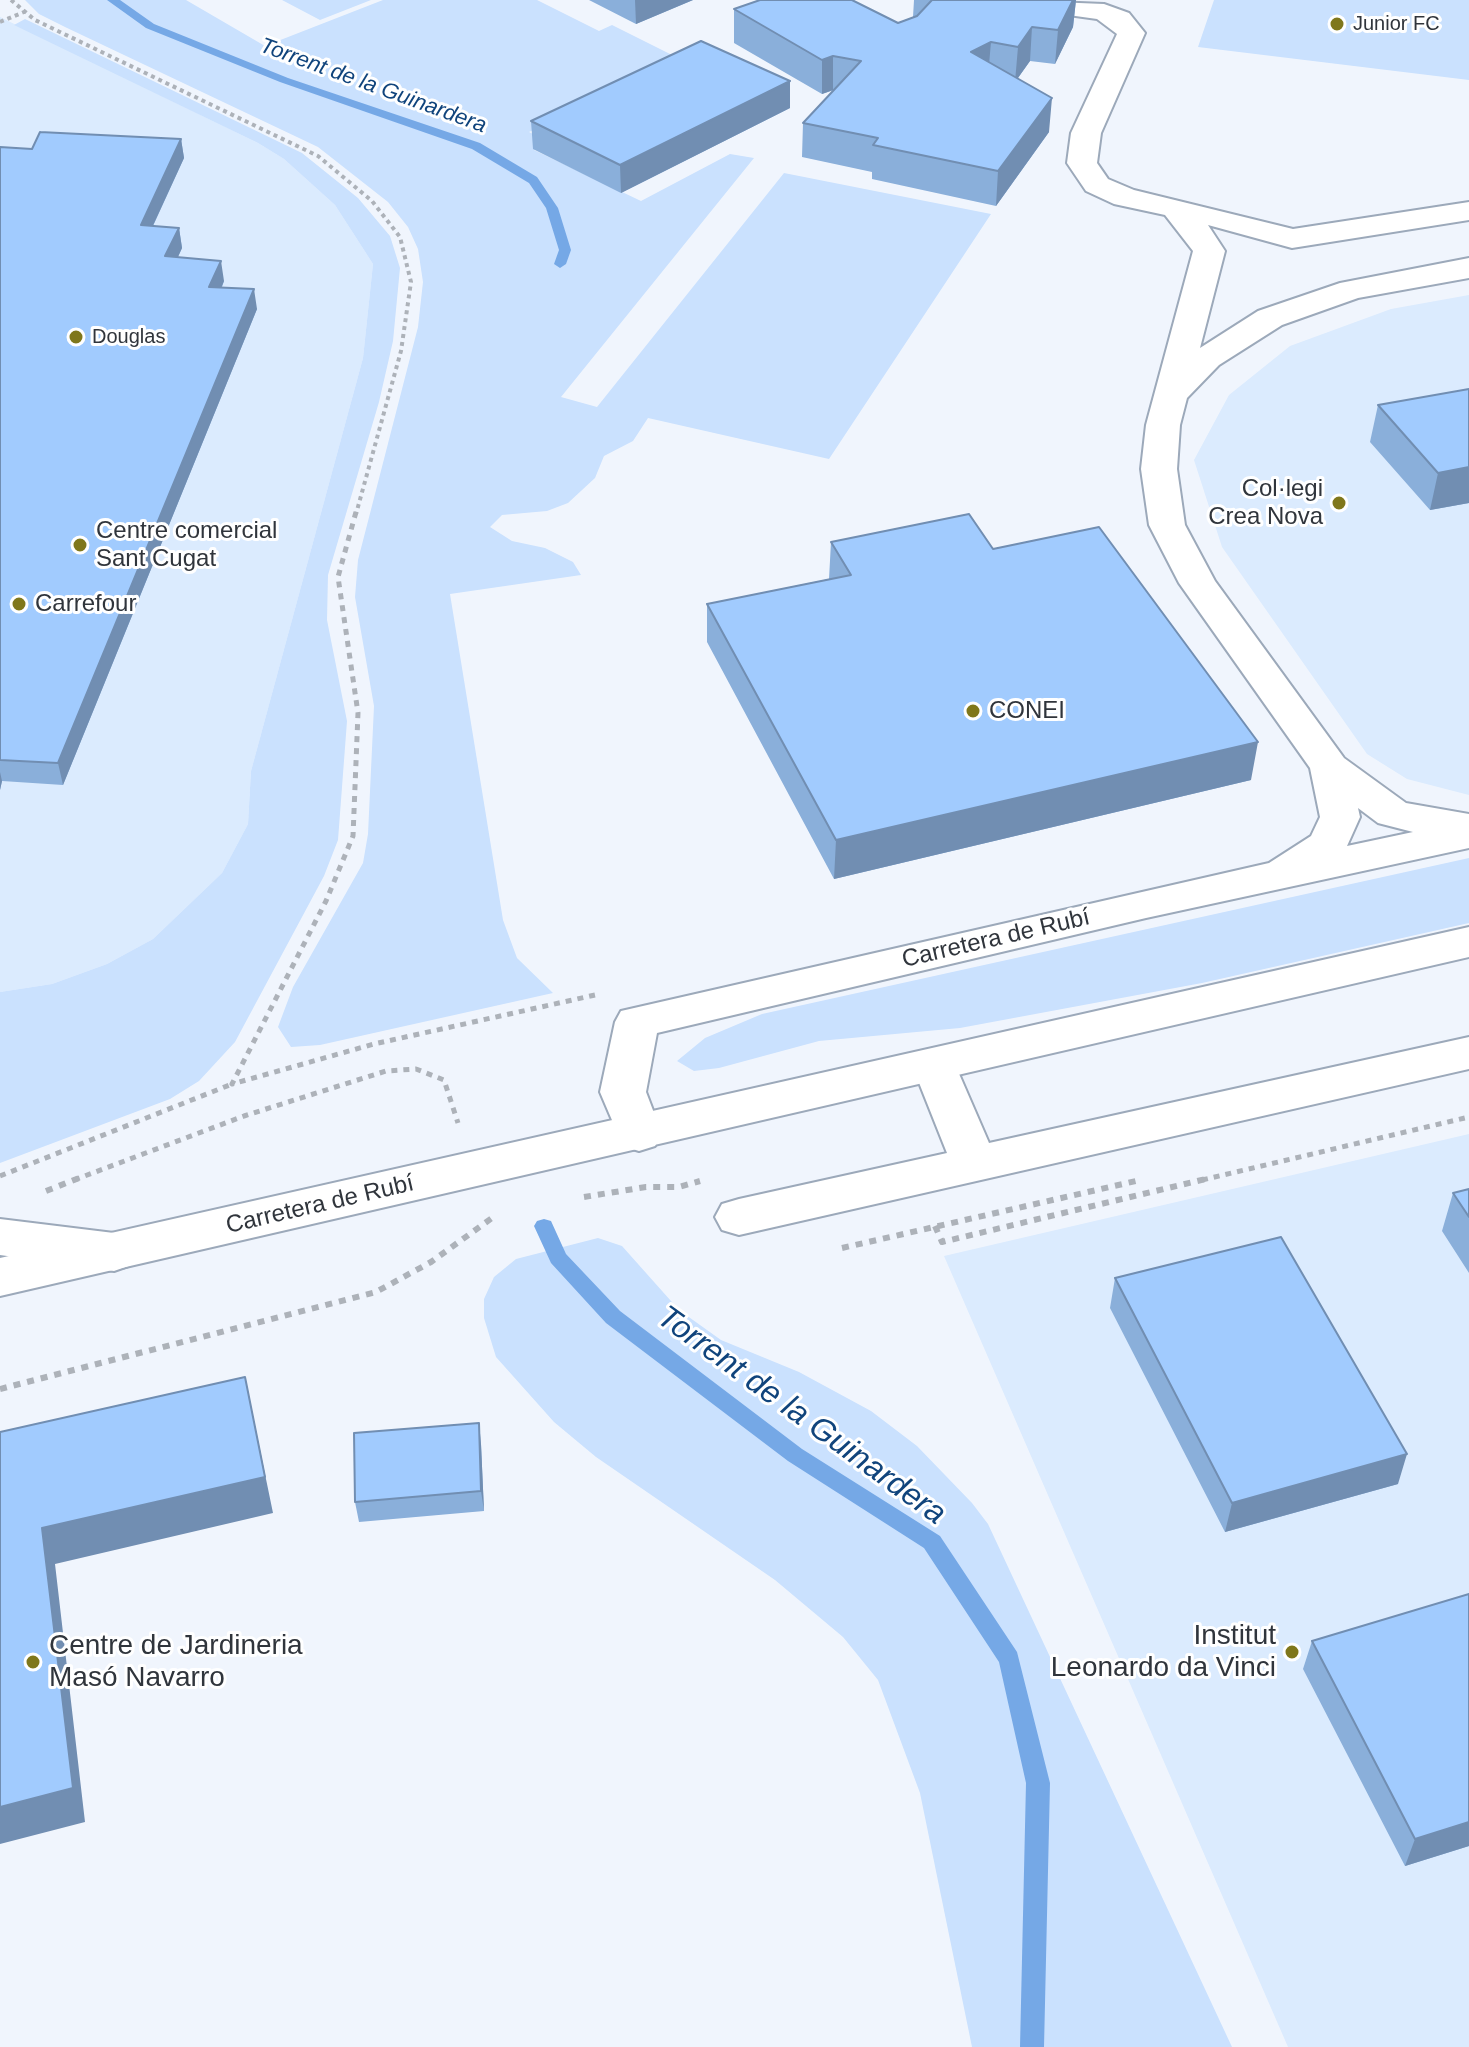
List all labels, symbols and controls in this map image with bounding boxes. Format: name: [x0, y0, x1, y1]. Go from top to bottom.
place label: Junior FC: [1353, 12, 1440, 36]
marker: Junior FC: [1328, 15, 1346, 33]
water label: Torrent de la Guinardera: [256, 33, 490, 139]
place label: Douglas: [92, 325, 165, 349]
marker: Douglas: [67, 328, 85, 346]
place label: Col·legi Crea Nova: [1208, 475, 1323, 531]
marker: Col·legi Crea Nova: [1330, 494, 1348, 512]
place label: Centre comercial Sant Cugat: [96, 517, 277, 573]
marker: Centre comercial Sant Cugat: [71, 536, 89, 554]
place label: Carrefour: [35, 590, 136, 618]
marker: Carrefour: [10, 595, 28, 613]
place label: CONEI: [989, 697, 1065, 725]
marker: CONEI: [964, 702, 982, 720]
street label: Carretera de Rubí: [899, 903, 1093, 975]
street label: Carretera de Rubí: [223, 1169, 417, 1241]
water label: Torrent de la Guinardera: [649, 1298, 953, 1534]
place label: Institut Leonardo da Vinci: [1051, 1619, 1276, 1685]
place label: Centre de Jardineria Masó Navarro: [49, 1629, 303, 1695]
marker: Institut Leonardo da Vinci: [1283, 1643, 1301, 1661]
marker: Centre de Jardineria Masó Navarro: [24, 1653, 42, 1671]

